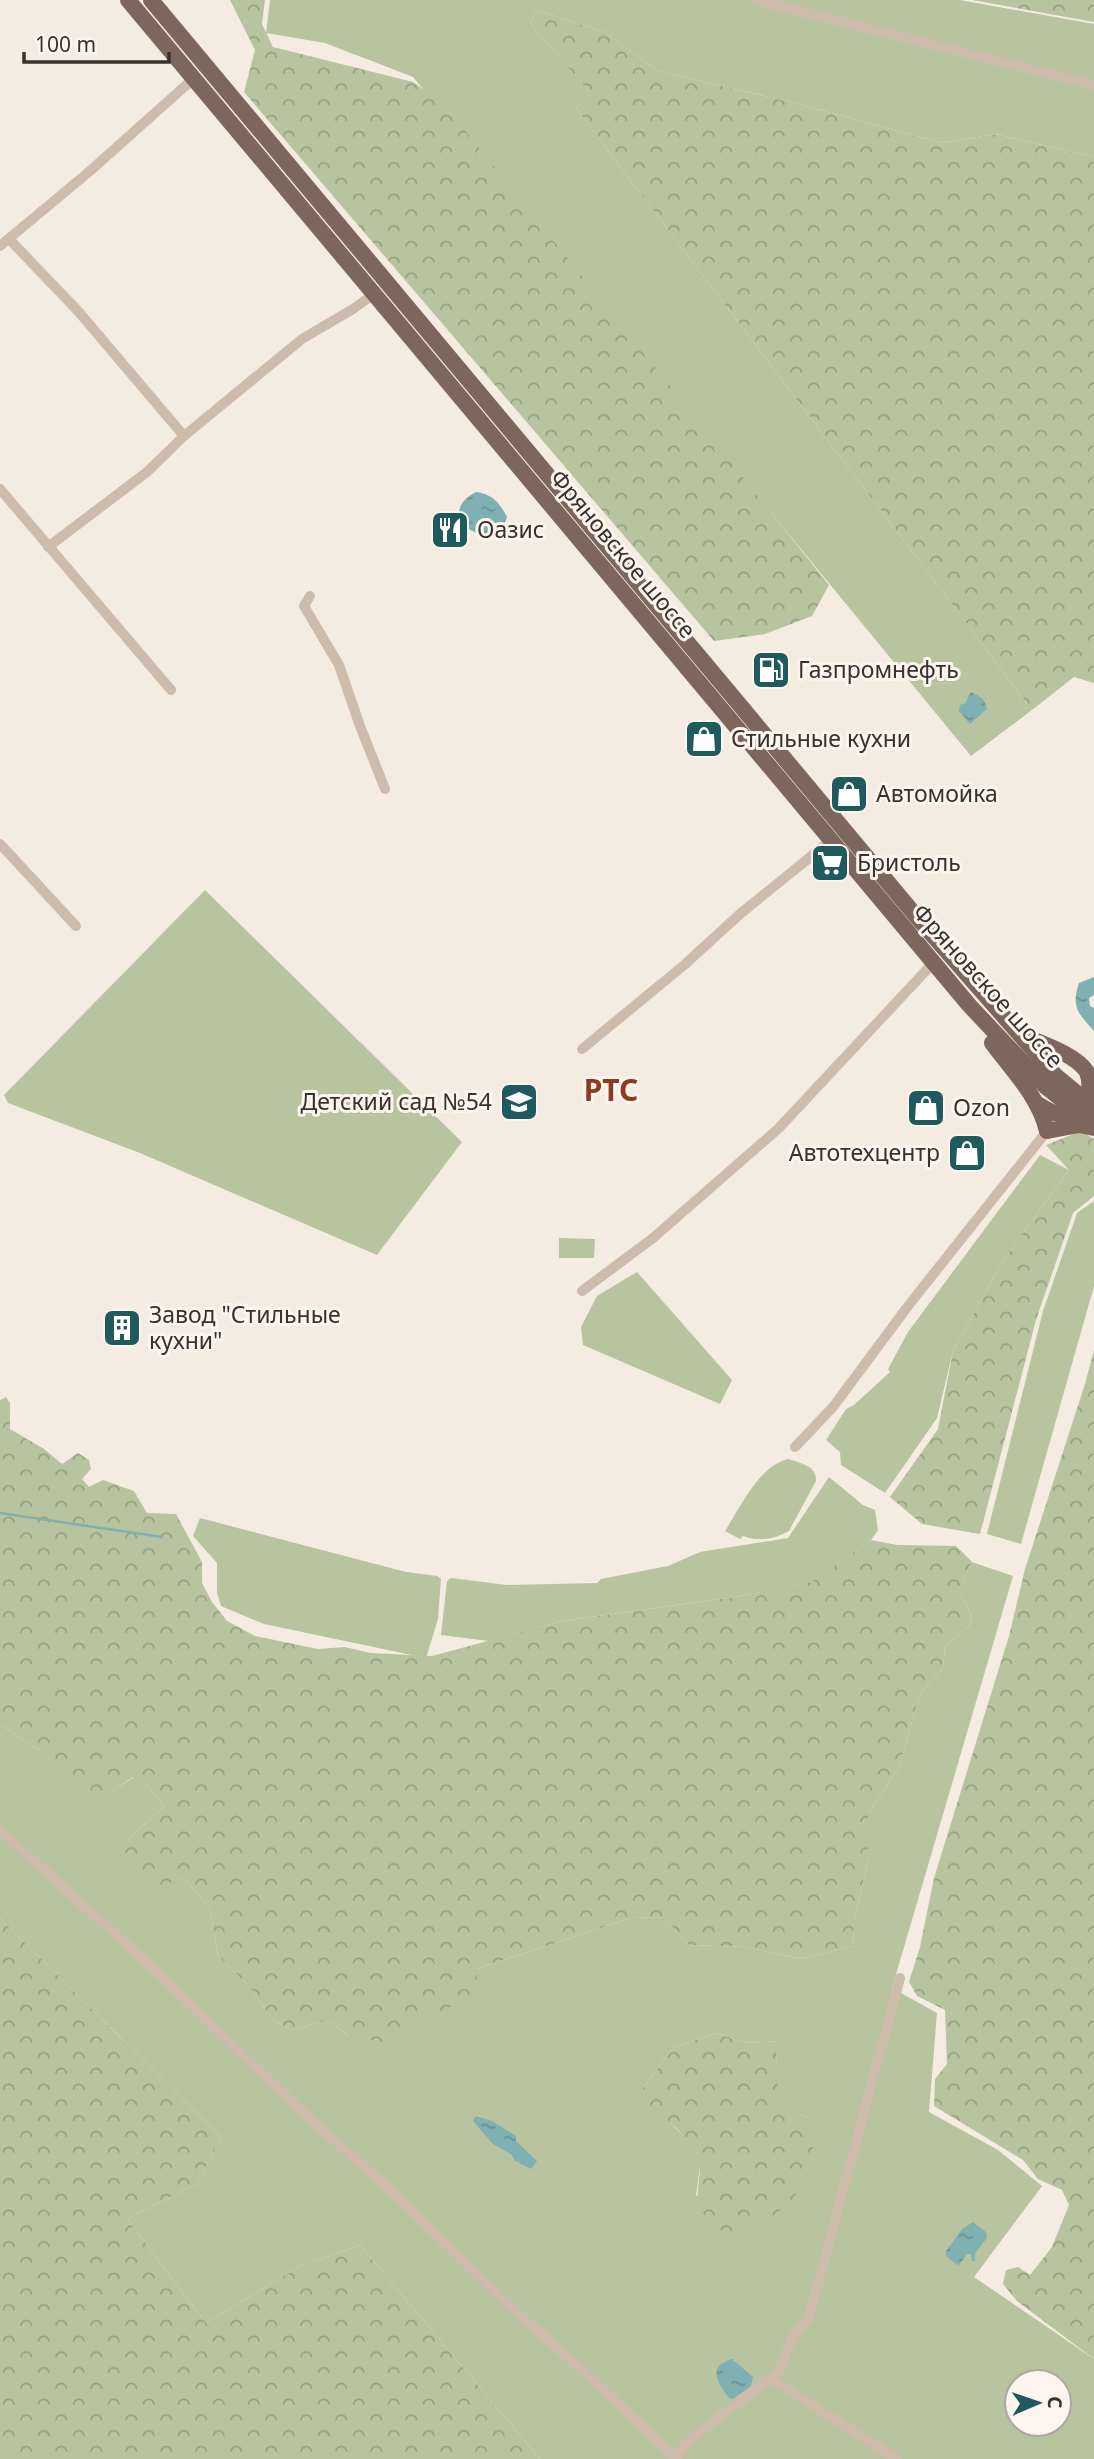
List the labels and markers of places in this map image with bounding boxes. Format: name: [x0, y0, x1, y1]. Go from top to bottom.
restaurant icon: Оазис: [429, 509, 471, 551]
place label: Оазис: [477, 513, 544, 545]
fuel station icon: Газпромнефть: [750, 649, 792, 691]
place label: Газпромнефть: [798, 653, 959, 685]
shop icon: Стильные кухни: [683, 718, 725, 760]
place label: Стильные кухни: [731, 722, 911, 754]
shop icon: Автомойка: [828, 773, 870, 815]
place label: Автомойка: [876, 777, 998, 809]
supermarket icon: Бристоль: [809, 842, 851, 884]
place label: Бристоль: [857, 846, 961, 878]
school or university icon: Детский сад №54: [498, 1081, 540, 1123]
place label: Детский сад №54: [300, 1085, 492, 1117]
shop icon: Ozon: [905, 1087, 947, 1129]
place label: Ozon: [953, 1091, 1010, 1123]
shop icon: Автотехцентр: [946, 1132, 988, 1174]
place label: Автотехцентр: [789, 1136, 940, 1168]
place label: Завод "Стильные кухни": [149, 1298, 341, 1356]
building icon: Завод "Стильные кухни": [101, 1307, 143, 1349]

